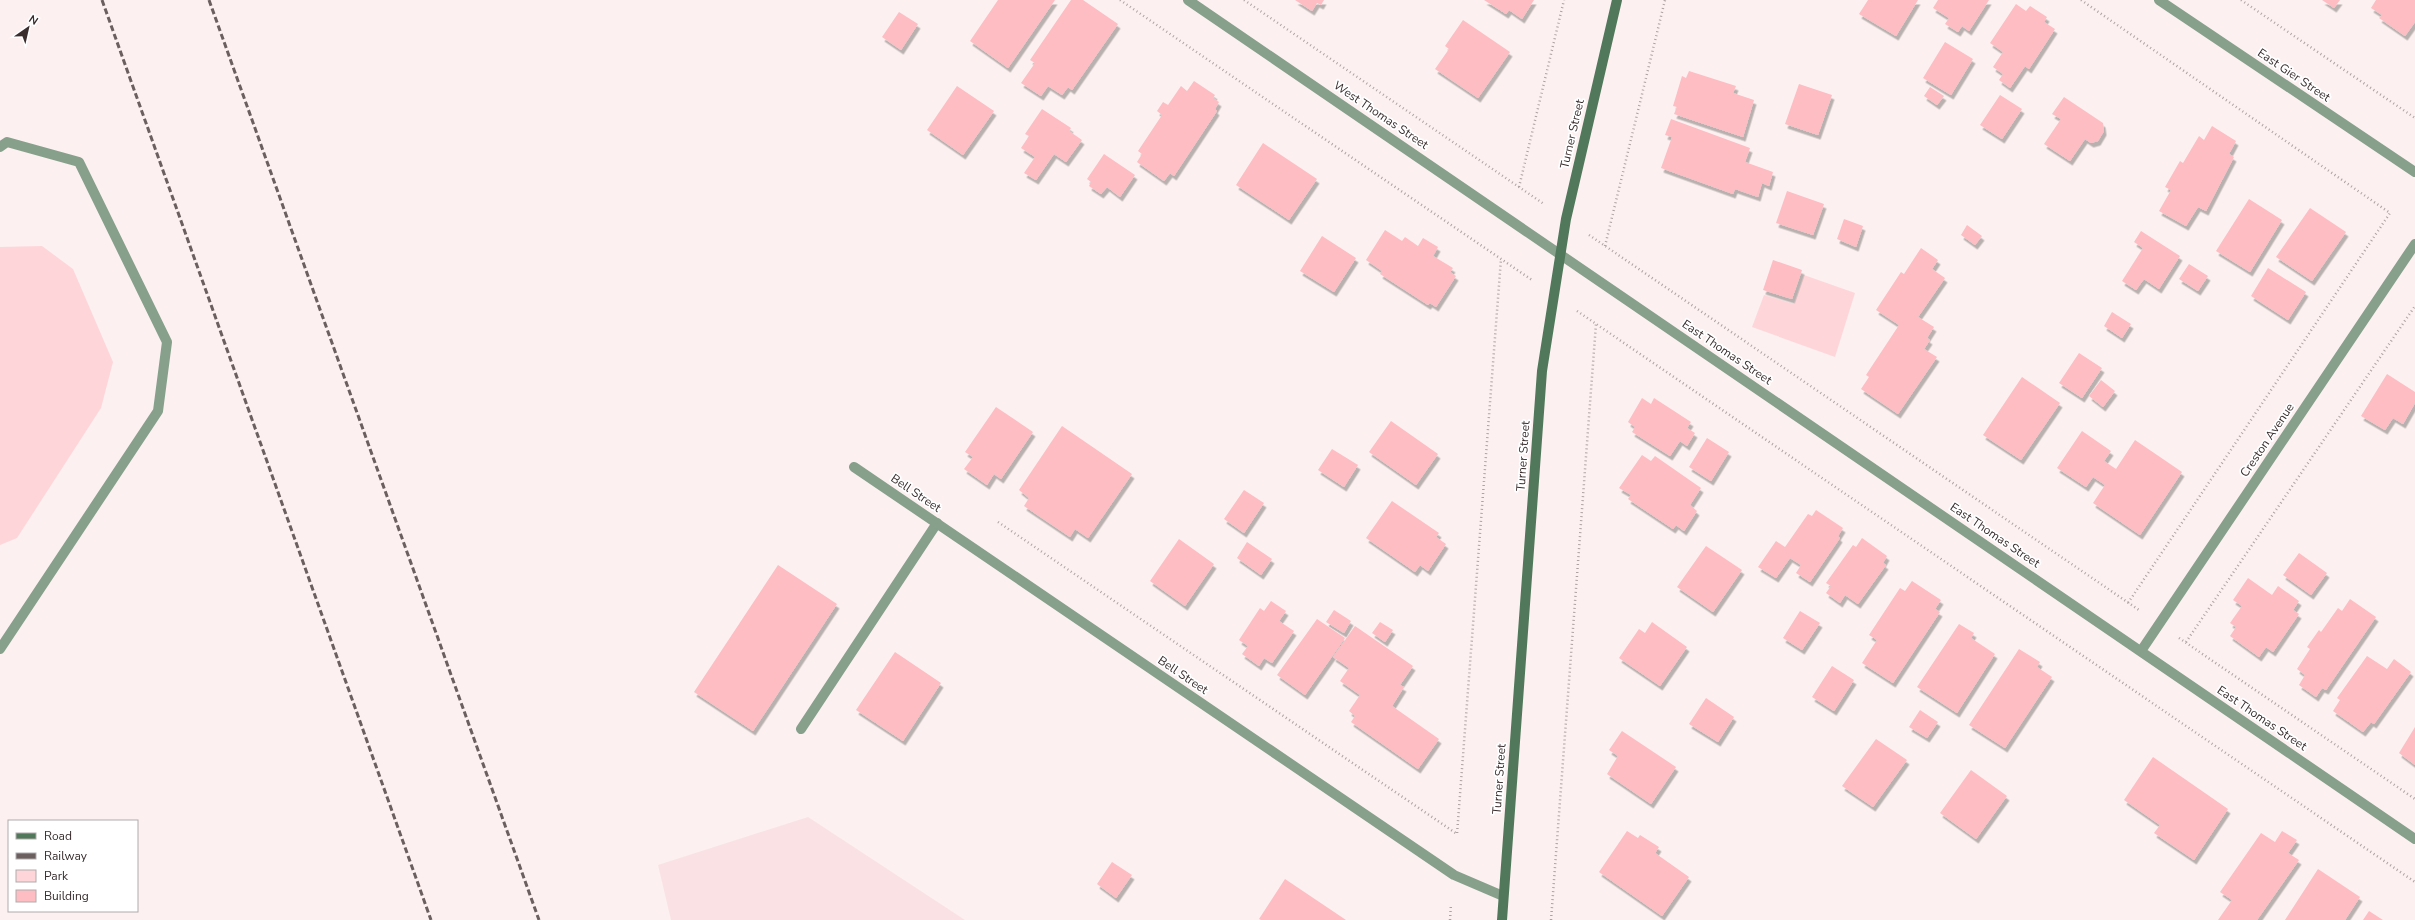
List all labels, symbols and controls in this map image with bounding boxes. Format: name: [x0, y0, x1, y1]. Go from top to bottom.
north arrow: [8, 8, 48, 48]
text: N: [26, 12, 41, 29]
street label: East Gier Street: [2255, 45, 2334, 106]
street label: West Thomas Street: [1331, 77, 1432, 153]
street label: Turner Street: [1556, 97, 1588, 170]
street label: East Thomas Street: [1679, 316, 1776, 388]
street label: Creston Avenue: [2236, 400, 2298, 480]
street label: Turner Street: [1513, 419, 1534, 492]
street label: Bell Street: [888, 470, 945, 516]
street label: East Thomas Street: [1947, 499, 2044, 571]
street label: Bell Street: [1155, 652, 1212, 698]
street label: East Thomas Street: [2214, 682, 2311, 754]
street label: Turner Street: [1489, 742, 1510, 815]
legend: [8, 820, 138, 912]
text: Road: [44, 828, 72, 844]
text: Railway: [44, 848, 88, 864]
text: Park: [44, 868, 69, 884]
text: Building: [44, 888, 89, 904]

